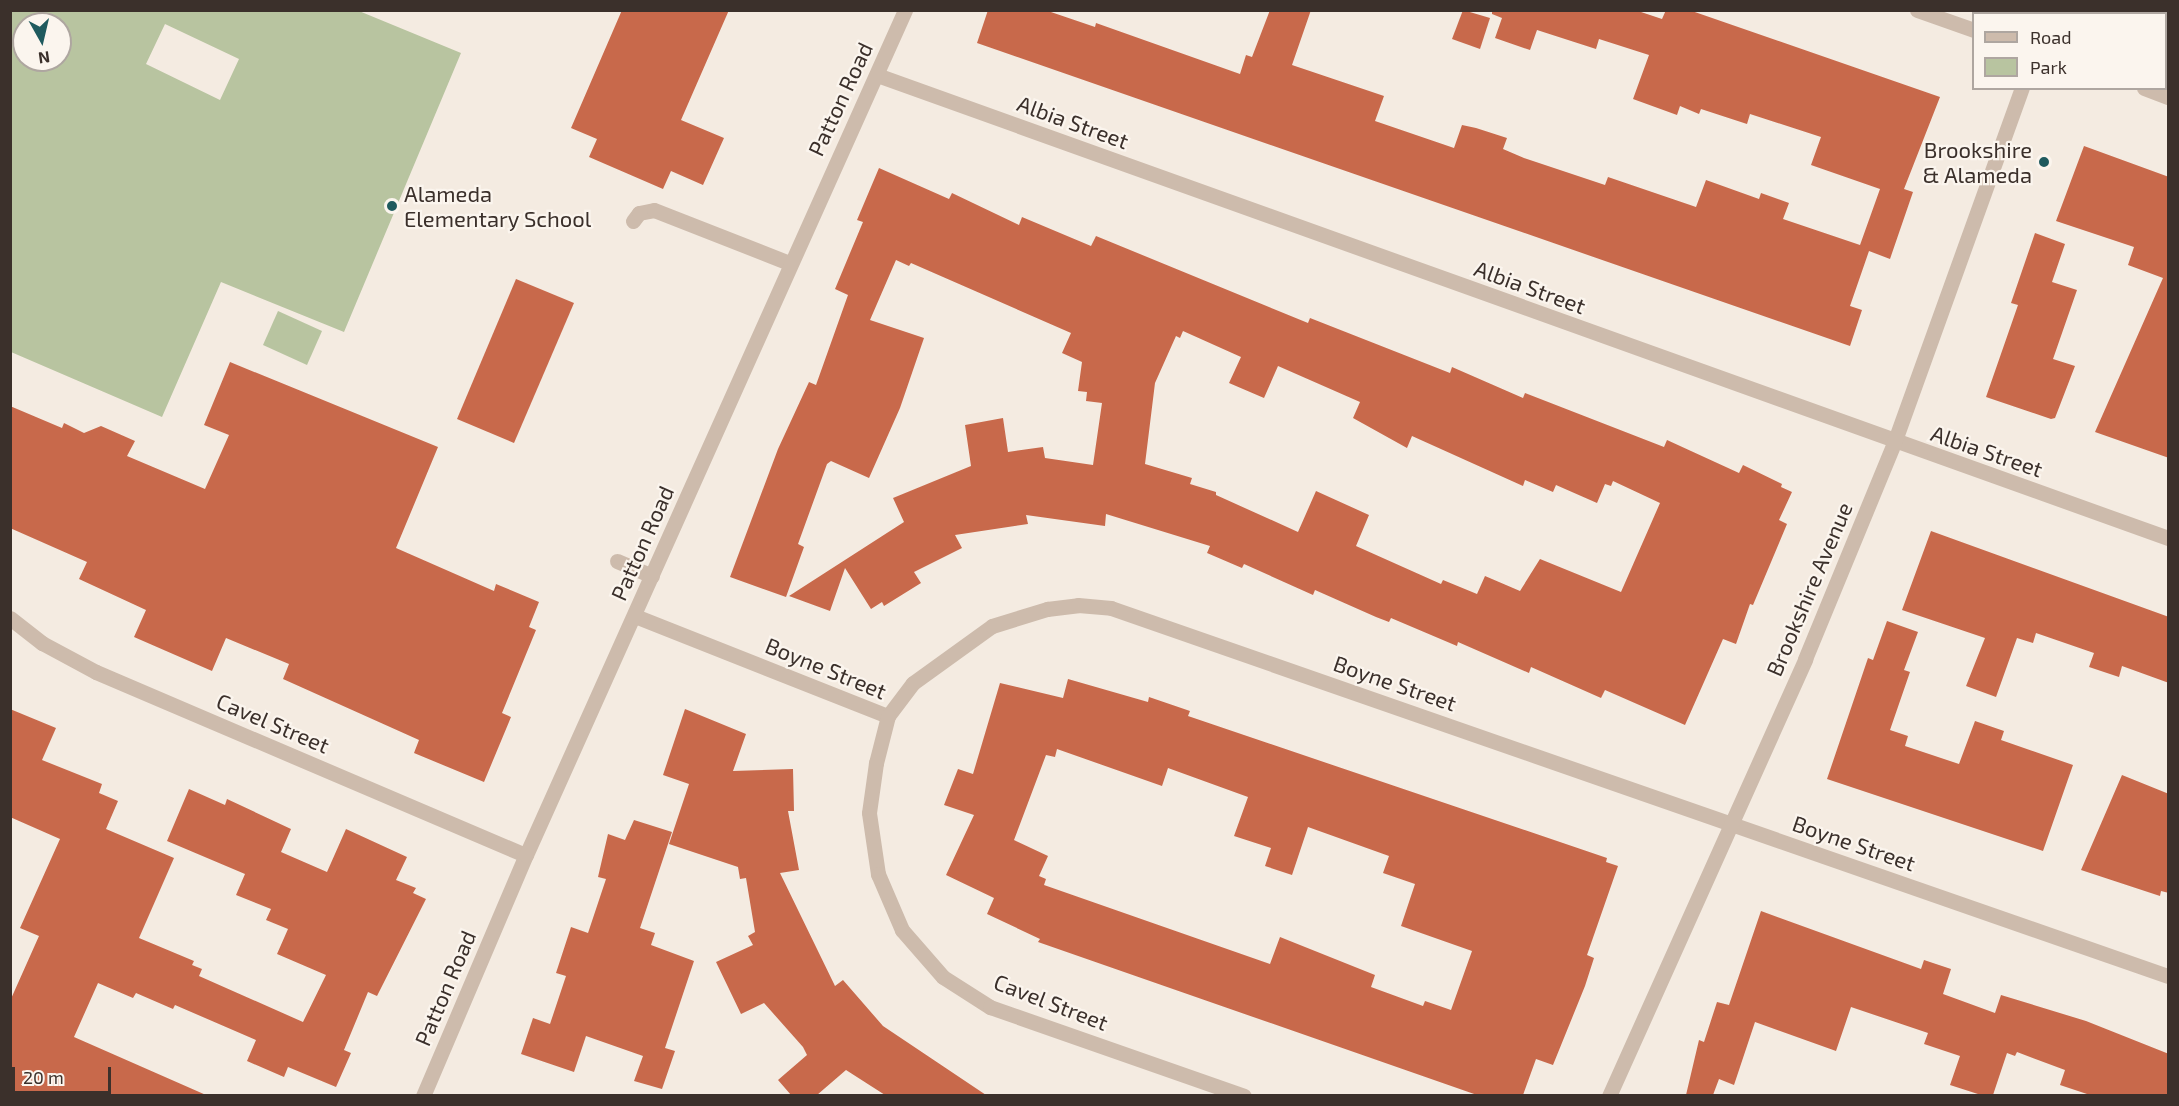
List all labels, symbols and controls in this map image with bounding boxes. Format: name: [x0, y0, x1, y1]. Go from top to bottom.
north arrow: [12, 12, 72, 72]
legend: [1972, 12, 2167, 90]
text: Road: [2030, 26, 2071, 48]
street label: Patton Road: [802, 38, 878, 160]
text: N: [37, 48, 51, 69]
text: Park: [2030, 56, 2067, 78]
street label: Albia Street: [1014, 90, 1132, 154]
place label: Brookshire & Alameda: [1922, 136, 2032, 188]
marker: Brookshire & Alameda: [2037, 155, 2051, 169]
place label: Alameda Elementary School: [404, 180, 592, 231]
marker: Alameda Elementary School: [385, 199, 399, 213]
street label: Albia Street: [1471, 255, 1589, 319]
street label: Albia Street: [1928, 420, 2046, 482]
street label: Patton Road: [605, 482, 679, 604]
street label: Brookshire Avenue: [1760, 498, 1858, 680]
street label: Boyne Street: [762, 632, 890, 704]
street label: Boyne Street: [1330, 650, 1460, 716]
street label: Cavel Street: [212, 687, 334, 759]
street label: Boyne Street: [1789, 810, 1919, 876]
street label: Patton Road: [409, 926, 481, 1050]
street label: Cavel Street: [990, 968, 1112, 1036]
scale bar: [15, 1055, 114, 1093]
text: 20 m: [23, 1066, 64, 1088]

